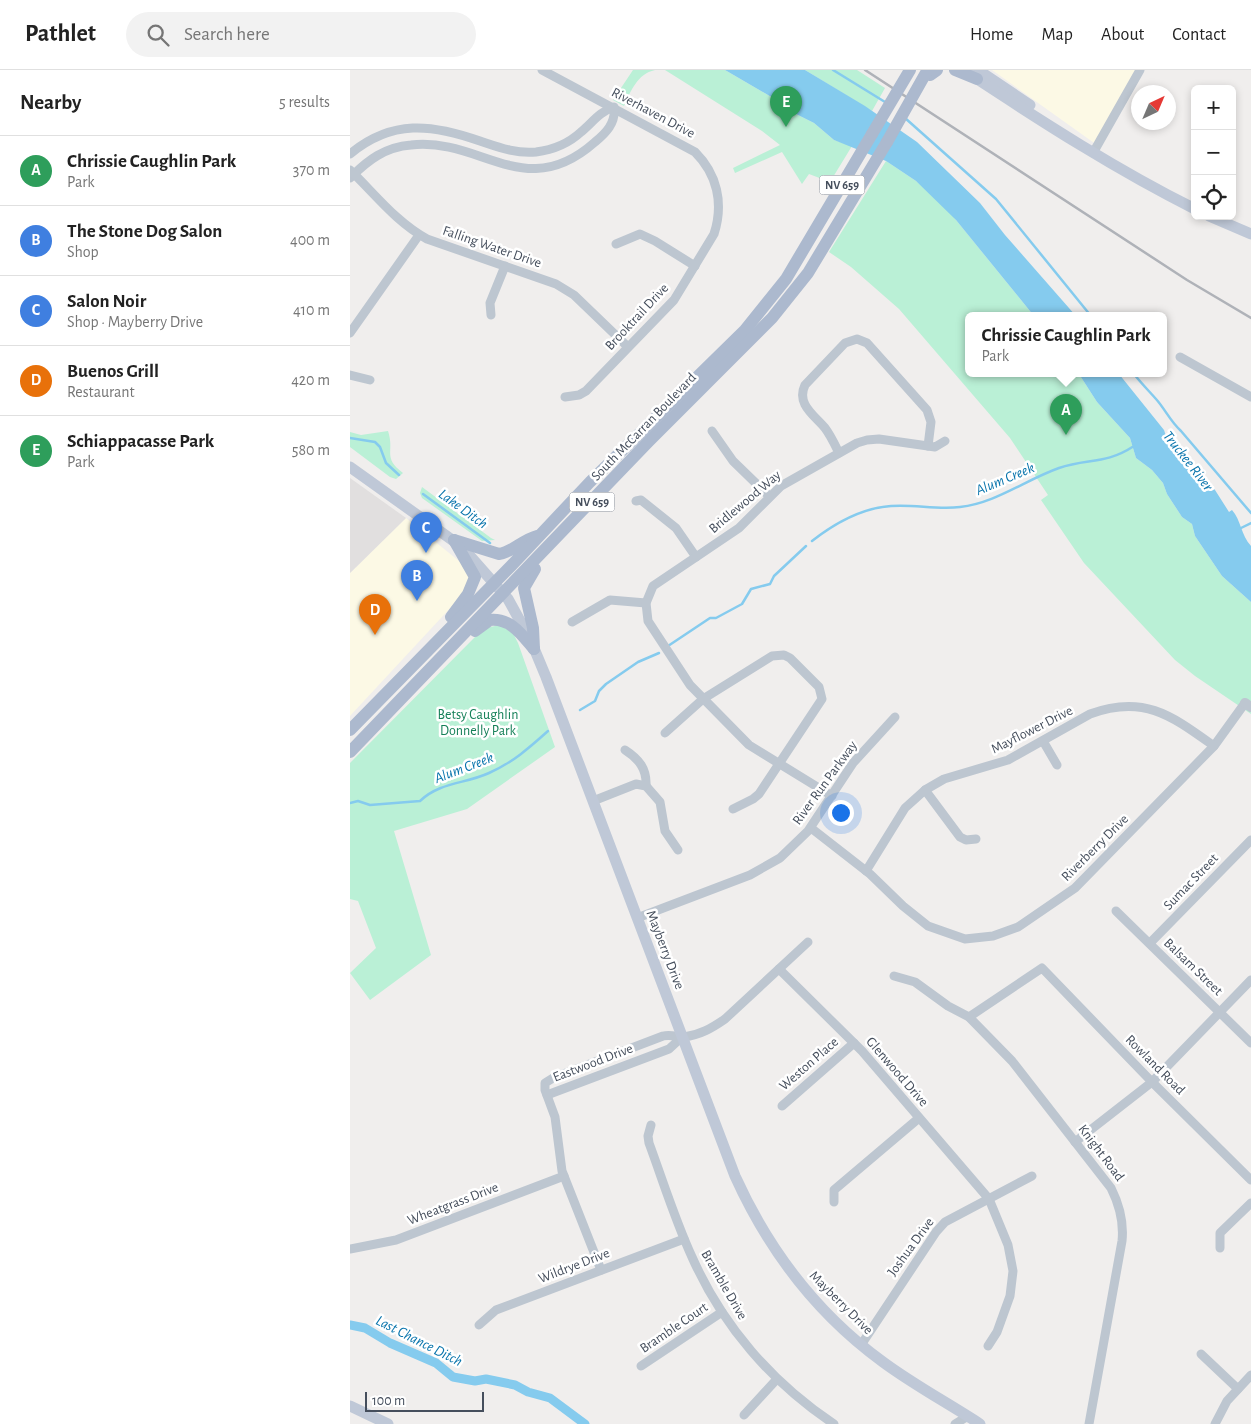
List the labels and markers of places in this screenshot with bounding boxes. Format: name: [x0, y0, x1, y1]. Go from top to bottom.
pin: E: [770, 86, 802, 127]
pin: A: [1050, 394, 1082, 435]
pin: C: [410, 512, 442, 553]
pin: B: [401, 560, 433, 601]
pin: D: [359, 594, 391, 635]

